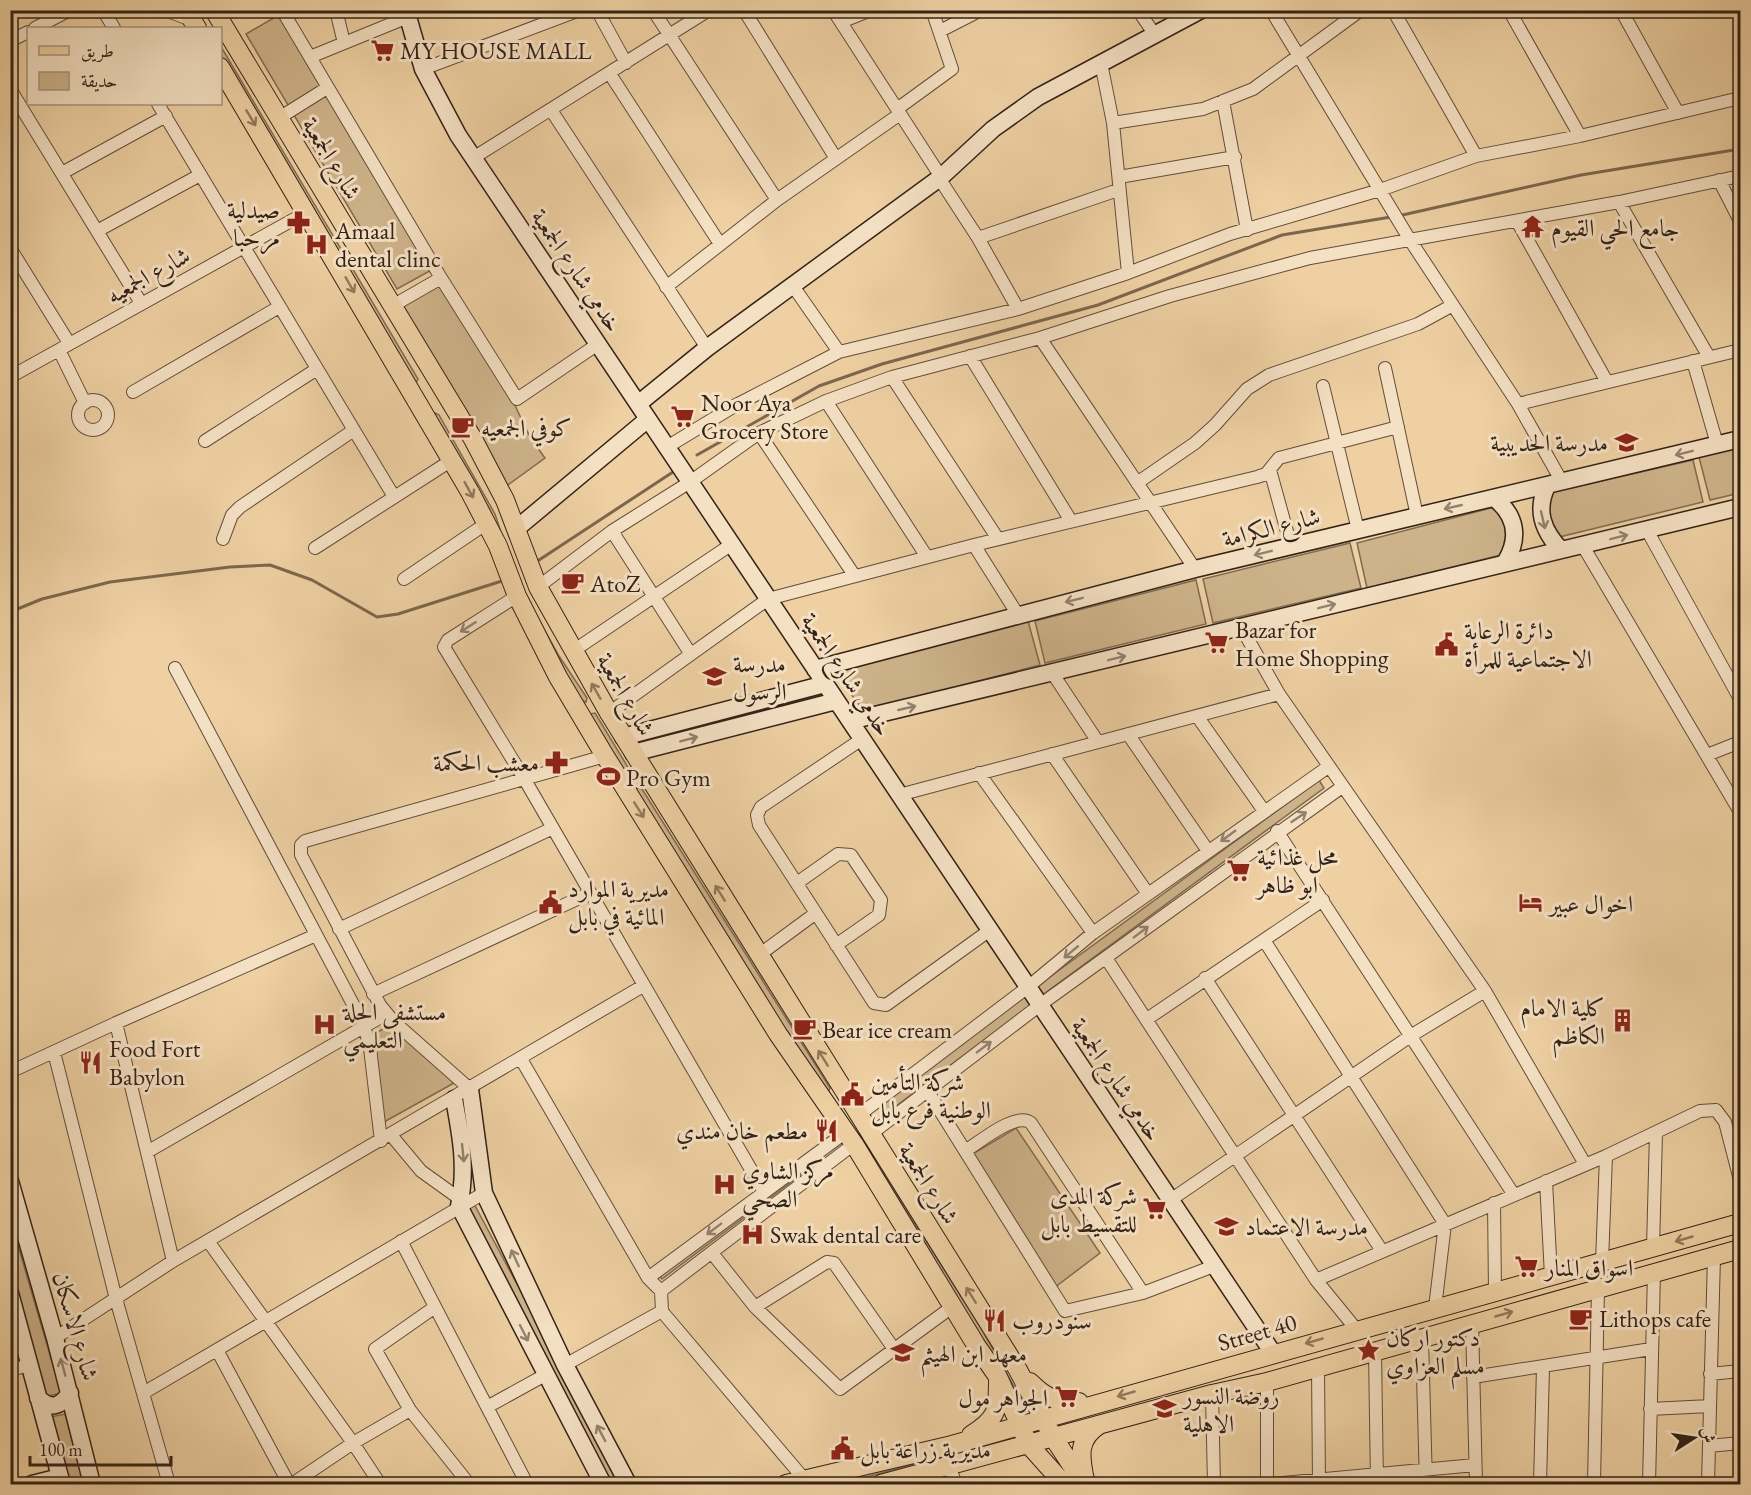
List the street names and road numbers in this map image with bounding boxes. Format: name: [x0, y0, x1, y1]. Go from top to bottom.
street label: شارع الجمعية: [291, 111, 369, 208]
street label: خدمي شارع الجمعية: [520, 202, 630, 340]
street label: شارع الجمعيه: [101, 239, 198, 315]
street label: شارع الكرامة: [1219, 500, 1324, 559]
street label: خدمي شارع الجمعية: [790, 606, 900, 744]
street label: شارع الجمعية: [586, 647, 662, 744]
street label: خدمي شارع الجمعية: [1060, 1011, 1170, 1149]
street label: شارع الجمعية: [888, 1136, 966, 1232]
street label: شارع الاسكان: [41, 1268, 106, 1385]
street label: Street 40: [1214, 1306, 1300, 1358]

